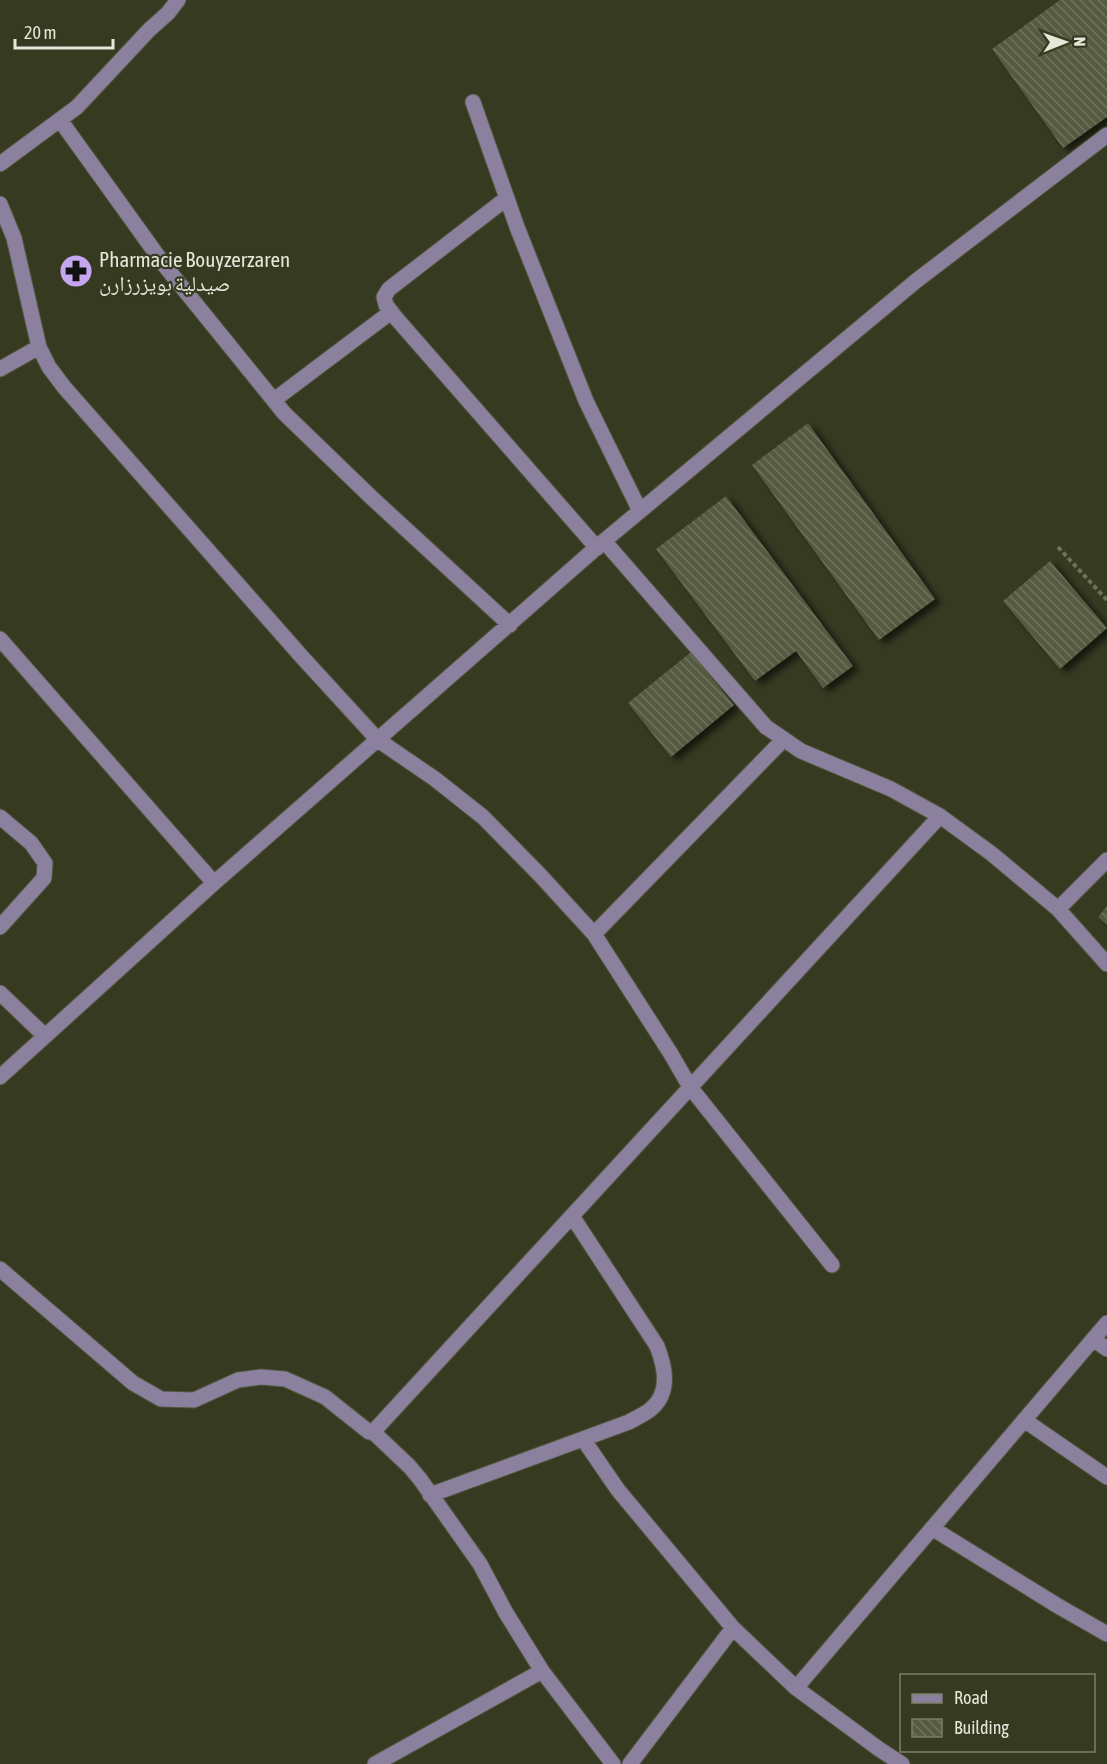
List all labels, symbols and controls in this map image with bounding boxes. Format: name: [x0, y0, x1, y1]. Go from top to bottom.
scale bar: [15, 12, 112, 50]
north arrow: [1035, 12, 1095, 72]
text: 20 m: [24, 22, 56, 43]
text: N: [1071, 37, 1089, 47]
place label: Pharmacie Bouyzerzaren صيدلية بويزرزارن: [99, 247, 290, 296]
pharmacy icon: Pharmacie Bouyzerzaren صيدلية بويزرزارن: [58, 253, 94, 289]
legend: [900, 1674, 1095, 1752]
text: Road: [954, 1687, 988, 1708]
text: Building: [954, 1717, 1009, 1738]

